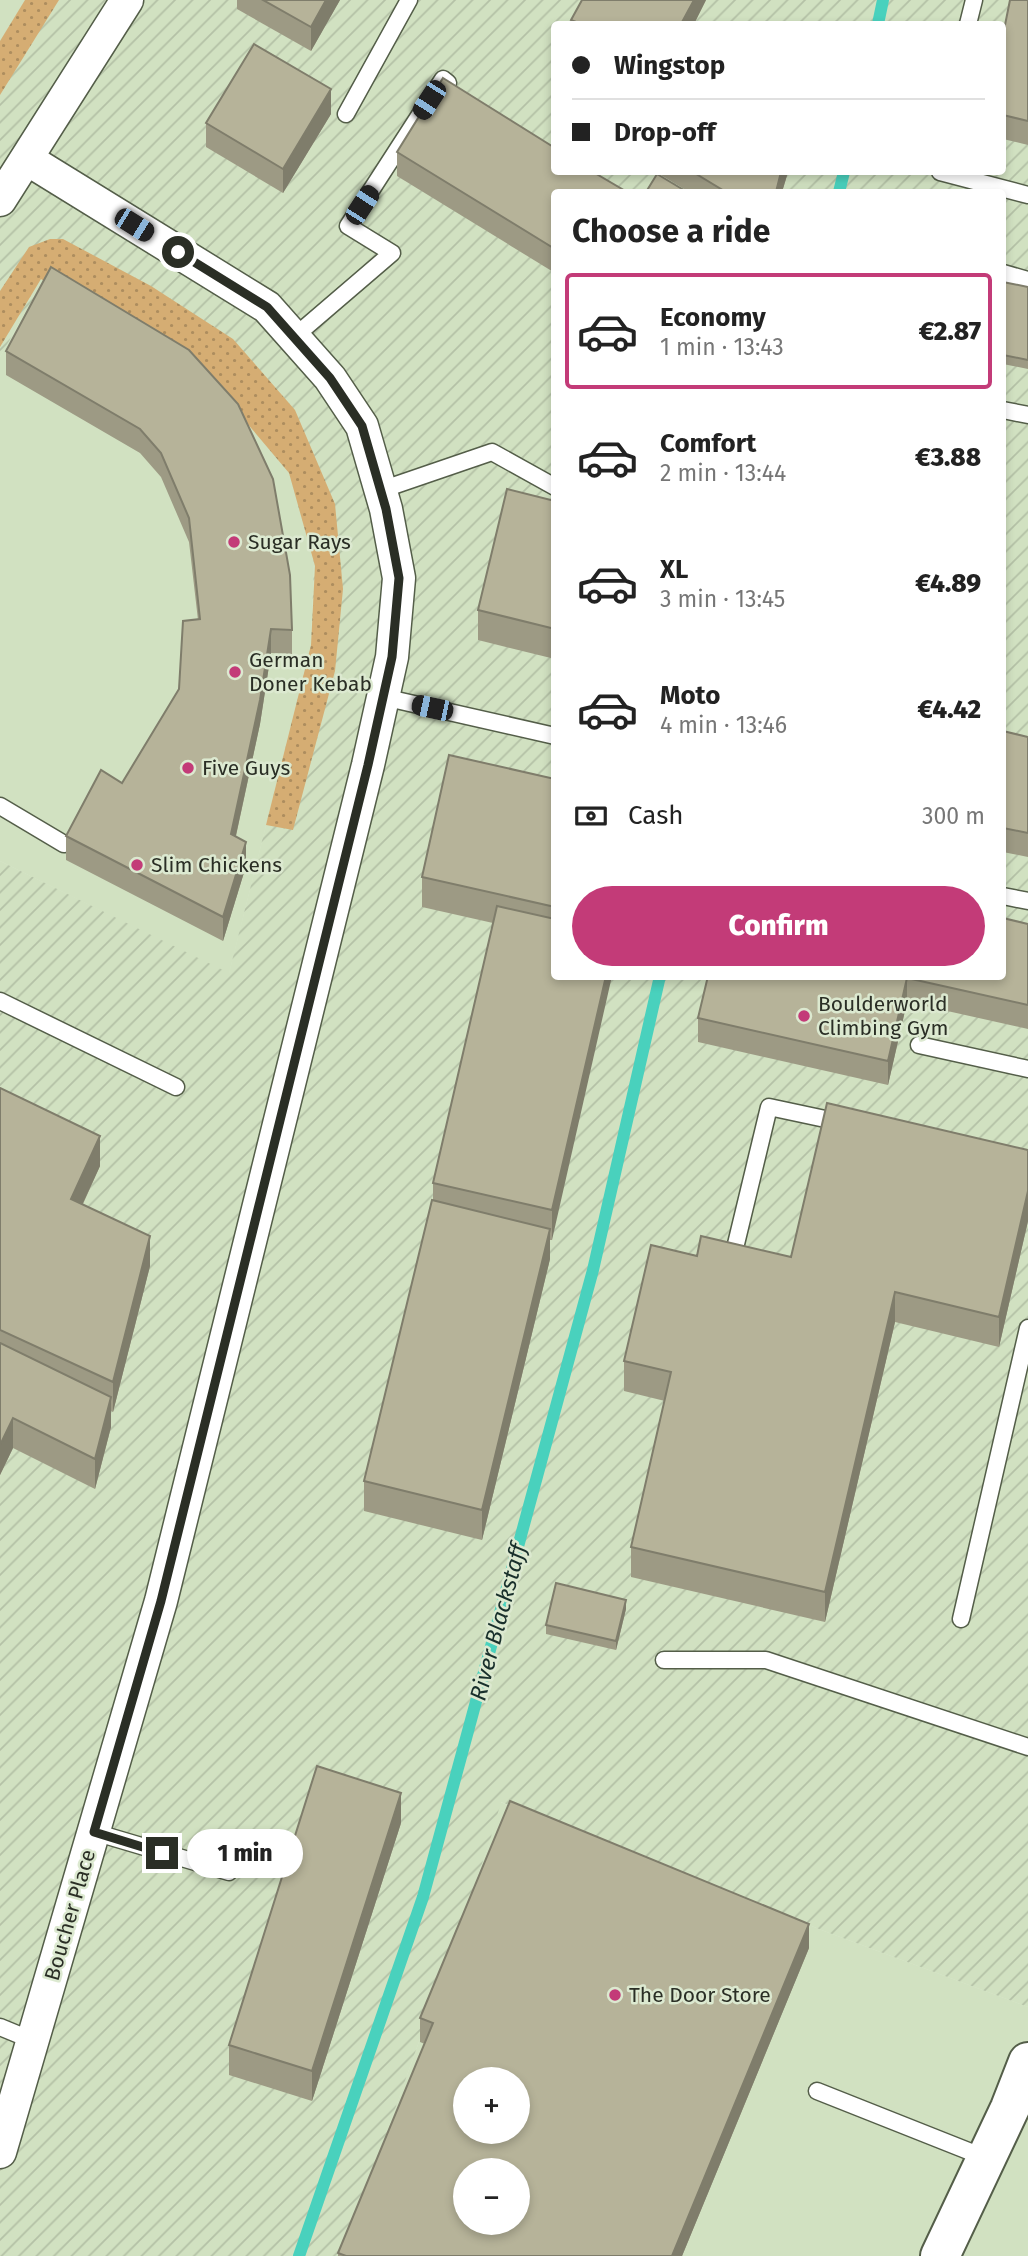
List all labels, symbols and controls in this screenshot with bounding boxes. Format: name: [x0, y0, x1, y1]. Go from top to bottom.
text: Wingstop: [614, 50, 725, 81]
car: [409, 77, 450, 123]
text: Drop-off: [614, 117, 716, 148]
car: [342, 182, 383, 228]
car: [111, 205, 158, 245]
text: Choose a ride: [572, 212, 770, 250]
route start: [162, 236, 194, 268]
icon: car: [576, 300, 639, 363]
text: Economy: [660, 302, 766, 333]
text: €2.87: [919, 316, 981, 347]
text: 1 min · 13:43: [660, 333, 784, 361]
icon: car: [576, 426, 639, 489]
text: Comfort: [660, 428, 756, 459]
text: €3.88: [915, 442, 981, 473]
text: 2 min · 13:44: [660, 459, 786, 487]
place label: Sugar Rays: [248, 529, 351, 555]
marker: Sugar Rays: [226, 534, 242, 550]
icon: car: [576, 552, 639, 615]
text: XL: [660, 554, 688, 585]
text: €4.89: [915, 568, 981, 599]
text: 3 min · 13:45: [660, 585, 785, 613]
place label: German Doner Kebab: [249, 647, 372, 697]
marker: German Doner Kebab: [227, 664, 243, 680]
icon: car: [576, 678, 639, 741]
text: Moto: [660, 680, 720, 711]
car: [410, 693, 455, 723]
text: €4.42: [918, 694, 981, 725]
text: 4 min · 13:46: [660, 711, 787, 739]
place label: Five Guys: [202, 755, 290, 781]
marker: Five Guys: [180, 760, 196, 776]
icon: cash: [572, 797, 610, 835]
text: Cash: [628, 800, 684, 831]
text: 300 m: [922, 802, 985, 830]
place label: Slim Chickens: [151, 852, 282, 878]
marker: Slim Chickens: [129, 857, 145, 873]
button: Confirm: [572, 886, 985, 966]
place label: Boulderworld Climbing Gym: [818, 991, 948, 1041]
marker: Boulderworld Climbing Gym: [796, 1008, 812, 1024]
water label: River Blackstaff: [464, 1537, 533, 1704]
callout: 1 min: [186, 1828, 302, 1878]
route end: [146, 1837, 178, 1869]
text: 1 min: [217, 1839, 273, 1867]
street label: Boucher Place: [39, 1846, 101, 1984]
place label: The Door Store: [629, 1982, 771, 2008]
marker: The Door Store: [607, 1987, 623, 2003]
map controls: [453, 2067, 530, 2235]
button: +: [453, 2067, 530, 2144]
button: −: [453, 2158, 530, 2235]

